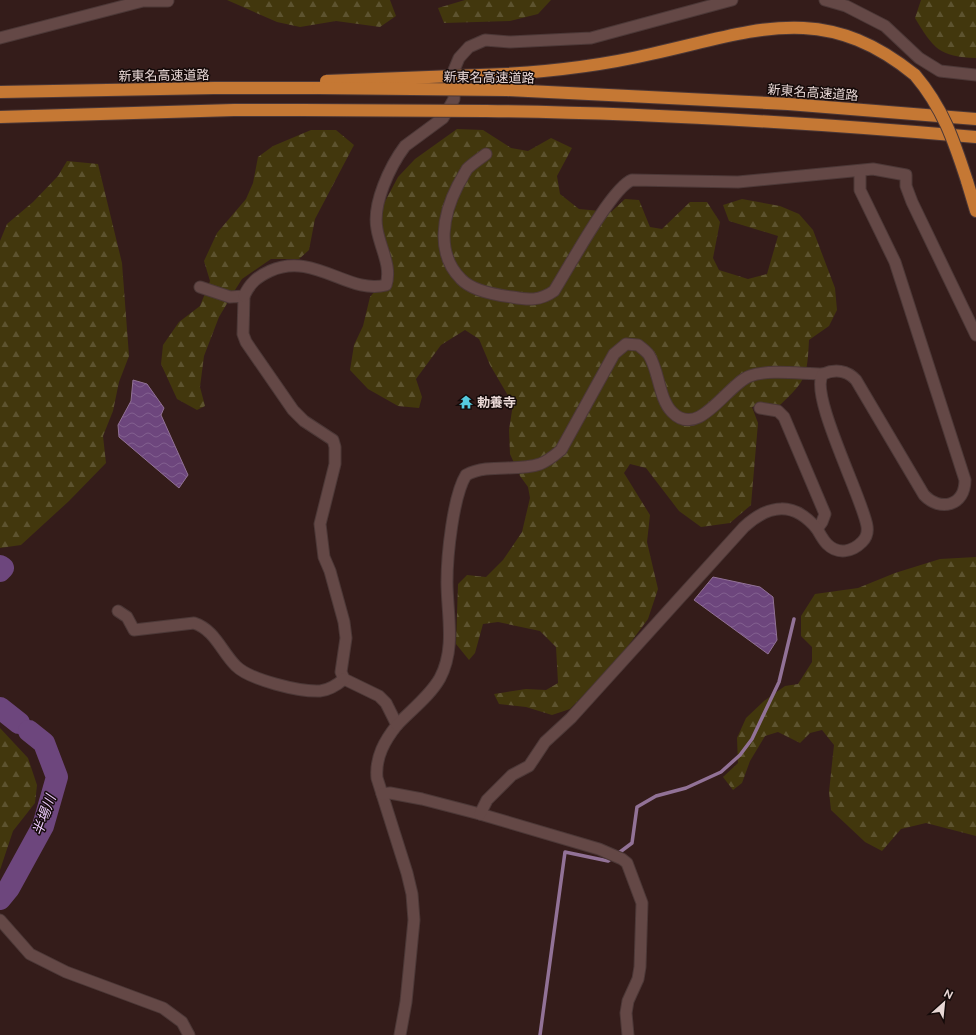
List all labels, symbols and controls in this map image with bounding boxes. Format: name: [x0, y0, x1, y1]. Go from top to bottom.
street label: 新東名高速道路: [118, 67, 210, 84]
street label: 新東名高速道路: [443, 69, 535, 86]
street label: 新東名高速道路: [767, 82, 859, 103]
temple icon: 勅養寺: [458, 394, 474, 410]
place label: 勅養寺: [477, 395, 516, 410]
water label: 半場川: [29, 791, 59, 837]
north arrow: [924, 983, 964, 1023]
text: N: [942, 987, 955, 1002]

